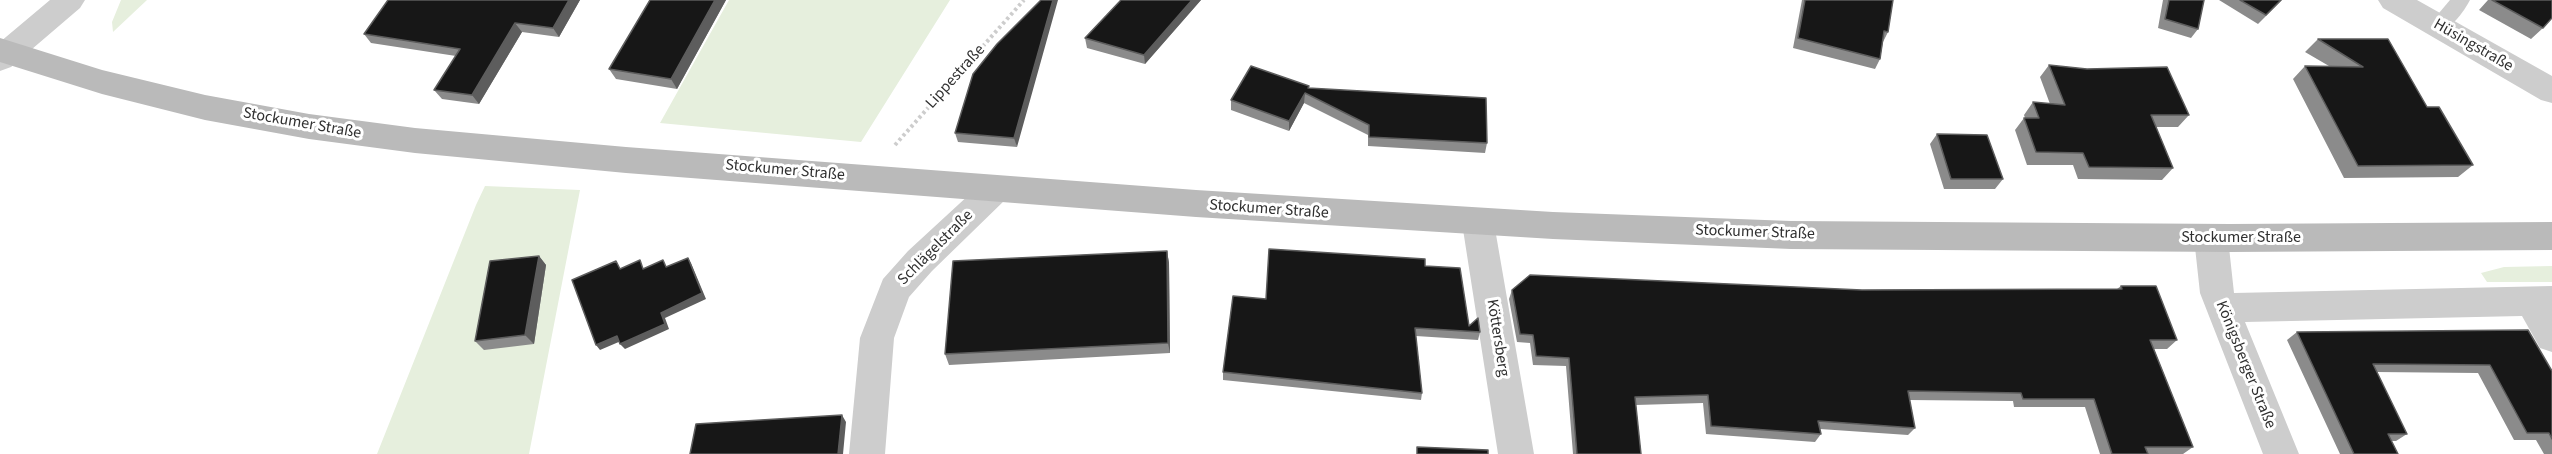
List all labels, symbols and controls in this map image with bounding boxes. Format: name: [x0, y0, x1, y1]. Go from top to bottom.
street label: Hüsingstraße: [2430, 15, 2516, 77]
street label: Lippestraße: [922, 41, 990, 113]
street label: Stockumer Straße: [241, 104, 363, 144]
street label: Stockumer Straße: [725, 156, 845, 186]
street label: Stockumer Straße: [1209, 196, 1329, 224]
street label: Schlägelstraße: [894, 206, 978, 290]
street label: Stockumer Straße: [1695, 221, 1815, 245]
street label: Stockumer Straße: [2181, 228, 2301, 248]
street label: Köttersberg: [1481, 298, 1513, 378]
street label: Königsberger Straße: [2211, 298, 2279, 432]

